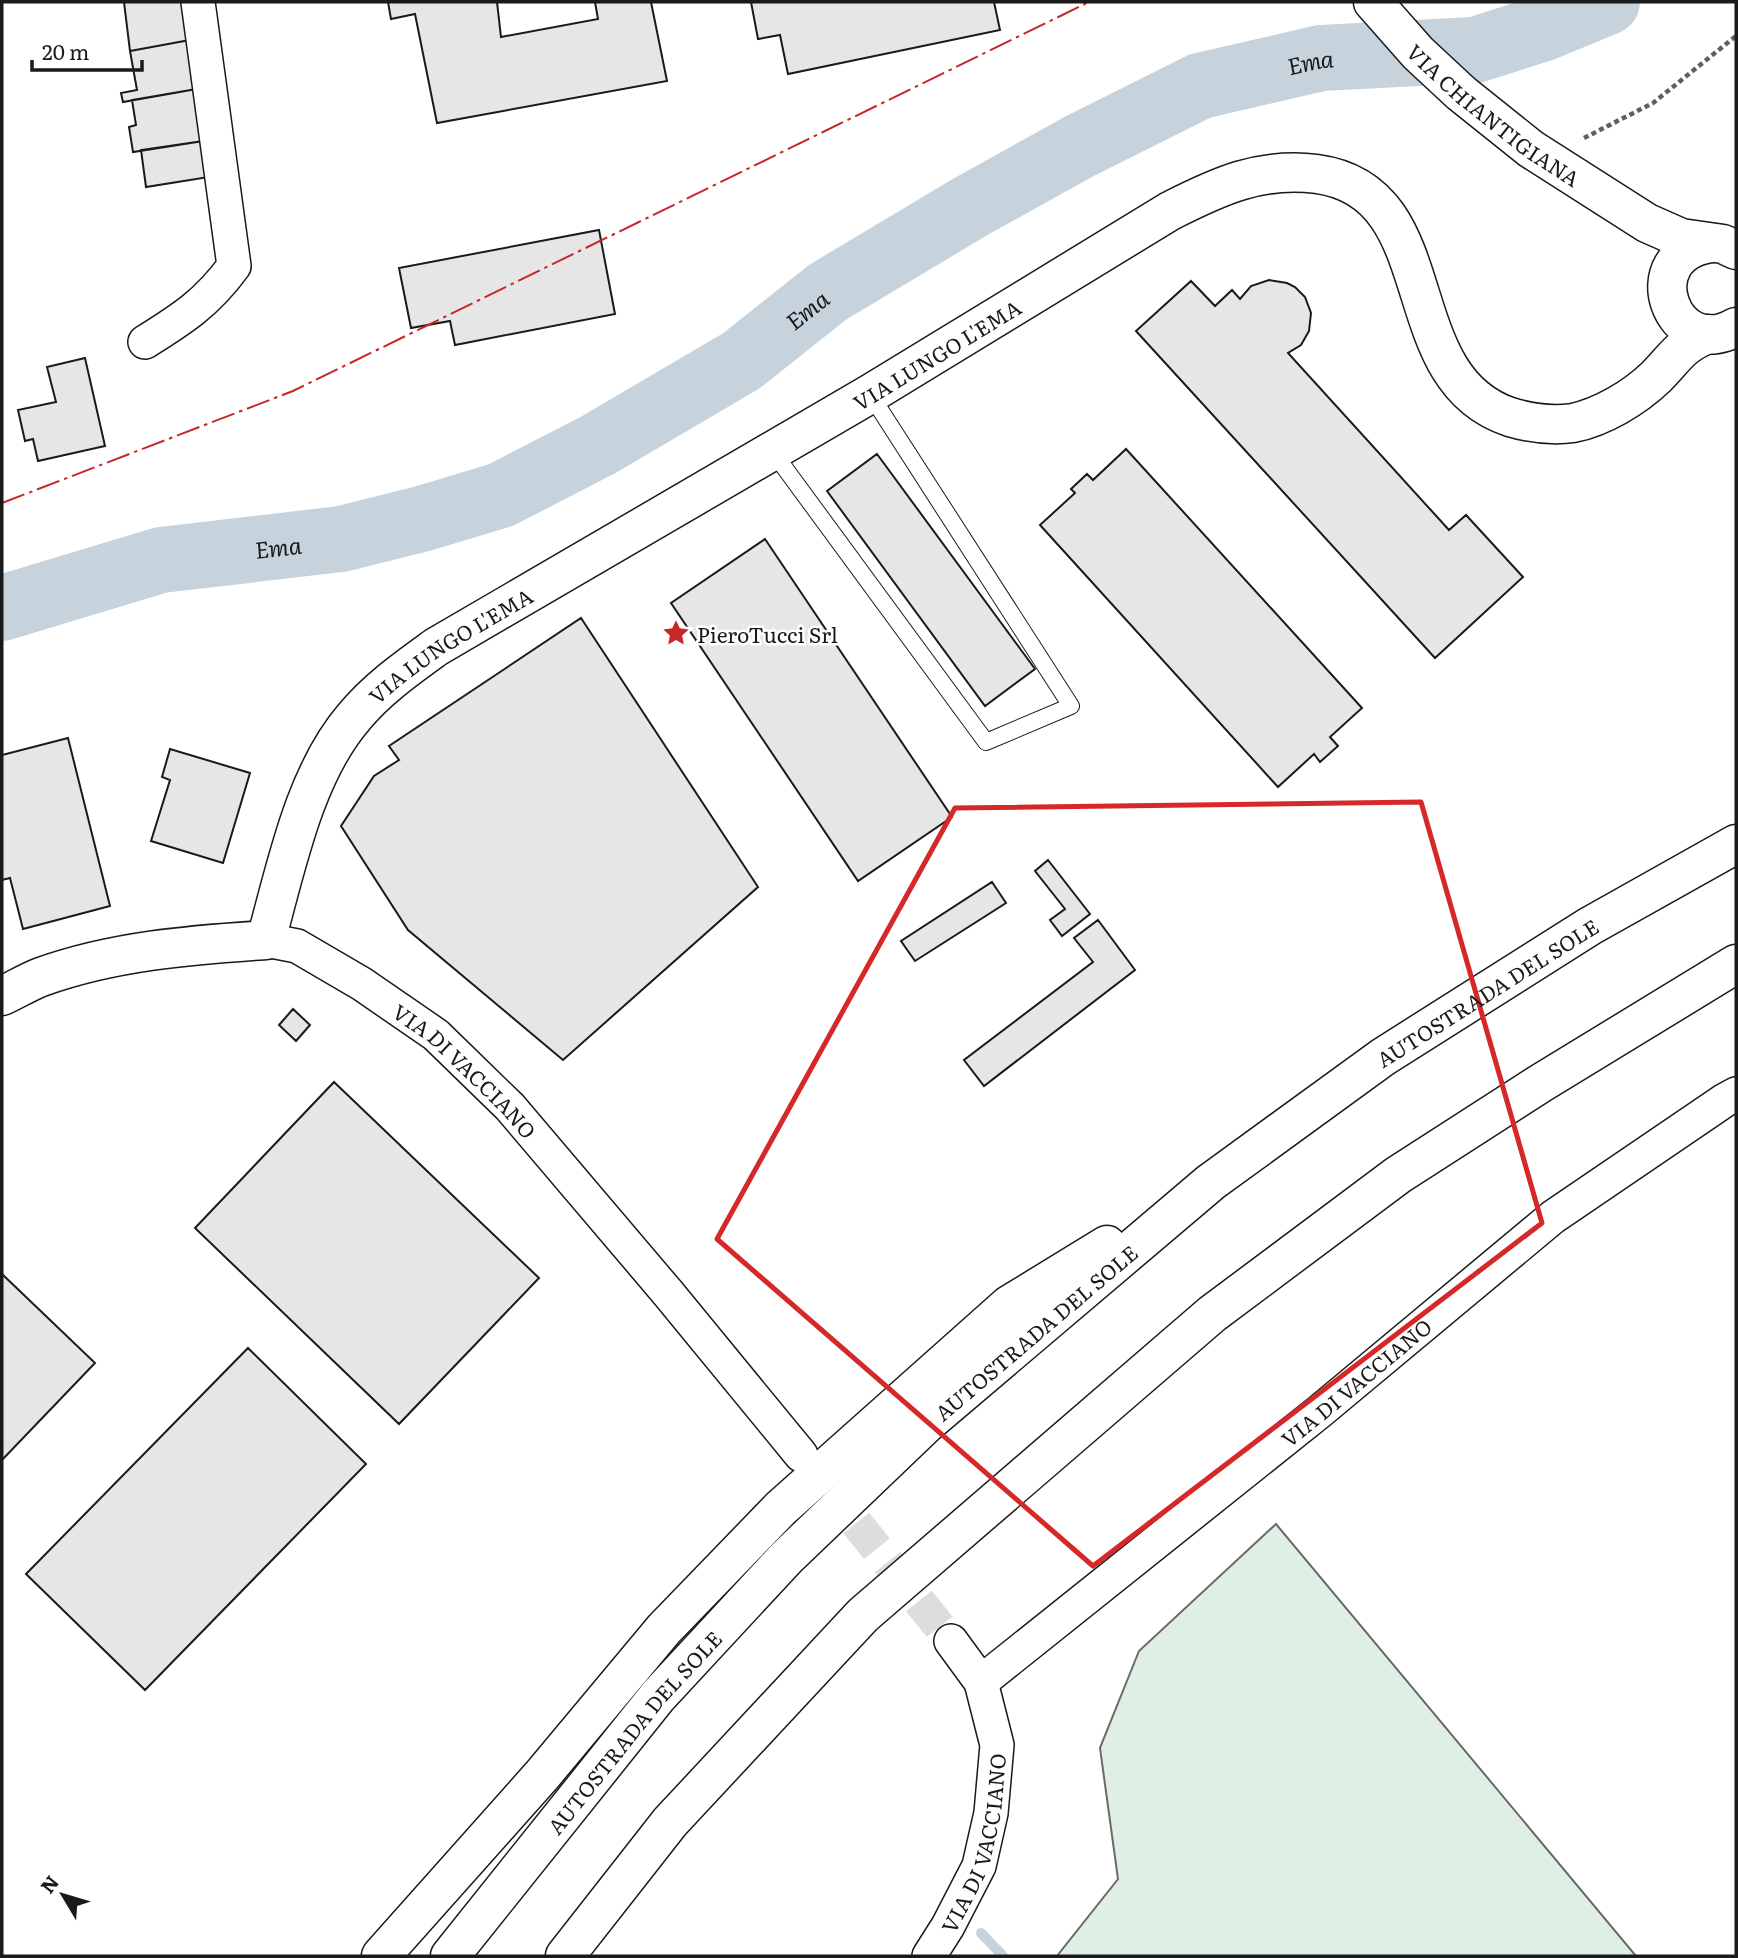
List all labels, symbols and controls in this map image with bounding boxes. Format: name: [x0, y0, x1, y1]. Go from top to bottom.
scale bar: [32, 28, 142, 72]
text: 20 m: [42, 35, 89, 66]
street label: VIA CHIANTIGIANA: [1401, 36, 1587, 193]
water label: Ema: [1284, 40, 1334, 82]
water label: Ema: [778, 281, 836, 337]
street label: VIA LUNGO L'EMA: [847, 290, 1027, 417]
water label: Ema: [253, 527, 303, 566]
street label: VIA LUNGO L'EMA: [361, 579, 538, 710]
place icon: PieroTucci Srl: [661, 618, 691, 648]
place label: PieroTucci Srl: [697, 618, 838, 649]
street label: AUTOSTRADA DEL SOLE: [1369, 909, 1604, 1073]
street label: VIA DI VACCIANO: [387, 995, 545, 1144]
street label: AUTOSTRADA DEL SOLE: [927, 1236, 1143, 1427]
street label: VIA DI VACCIANO: [1273, 1310, 1437, 1453]
street label: AUTOSTRADA DEL SOLE: [539, 1622, 728, 1840]
street label: VIA DI VACCIANO: [932, 1752, 1012, 1938]
north arrow: [28, 1860, 98, 1930]
text: N: [33, 1869, 65, 1899]

